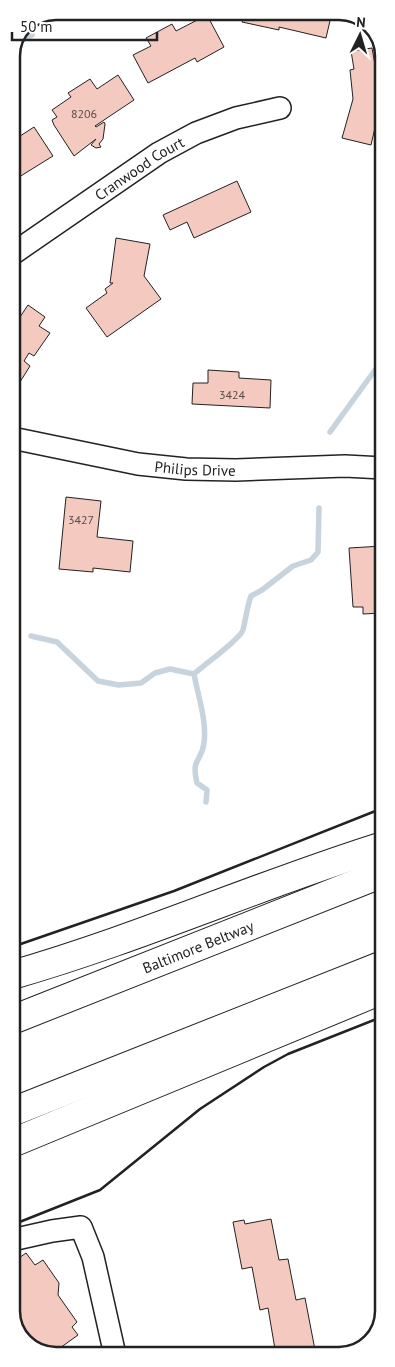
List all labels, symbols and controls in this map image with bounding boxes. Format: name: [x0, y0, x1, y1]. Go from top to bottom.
scale bar: [12, 10, 158, 42]
north arrow: [335, 10, 385, 60]
text: N: [356, 13, 367, 31]
text: 50 m: [20, 17, 53, 36]
house number: 8206: [71, 106, 97, 121]
street label: Cranwood Court: [91, 132, 187, 204]
house number: 3424: [219, 387, 246, 402]
street label: Philips Drive: [154, 456, 236, 479]
house number: 3427: [68, 512, 94, 527]
street label: Baltimore Beltway: [140, 916, 256, 977]

